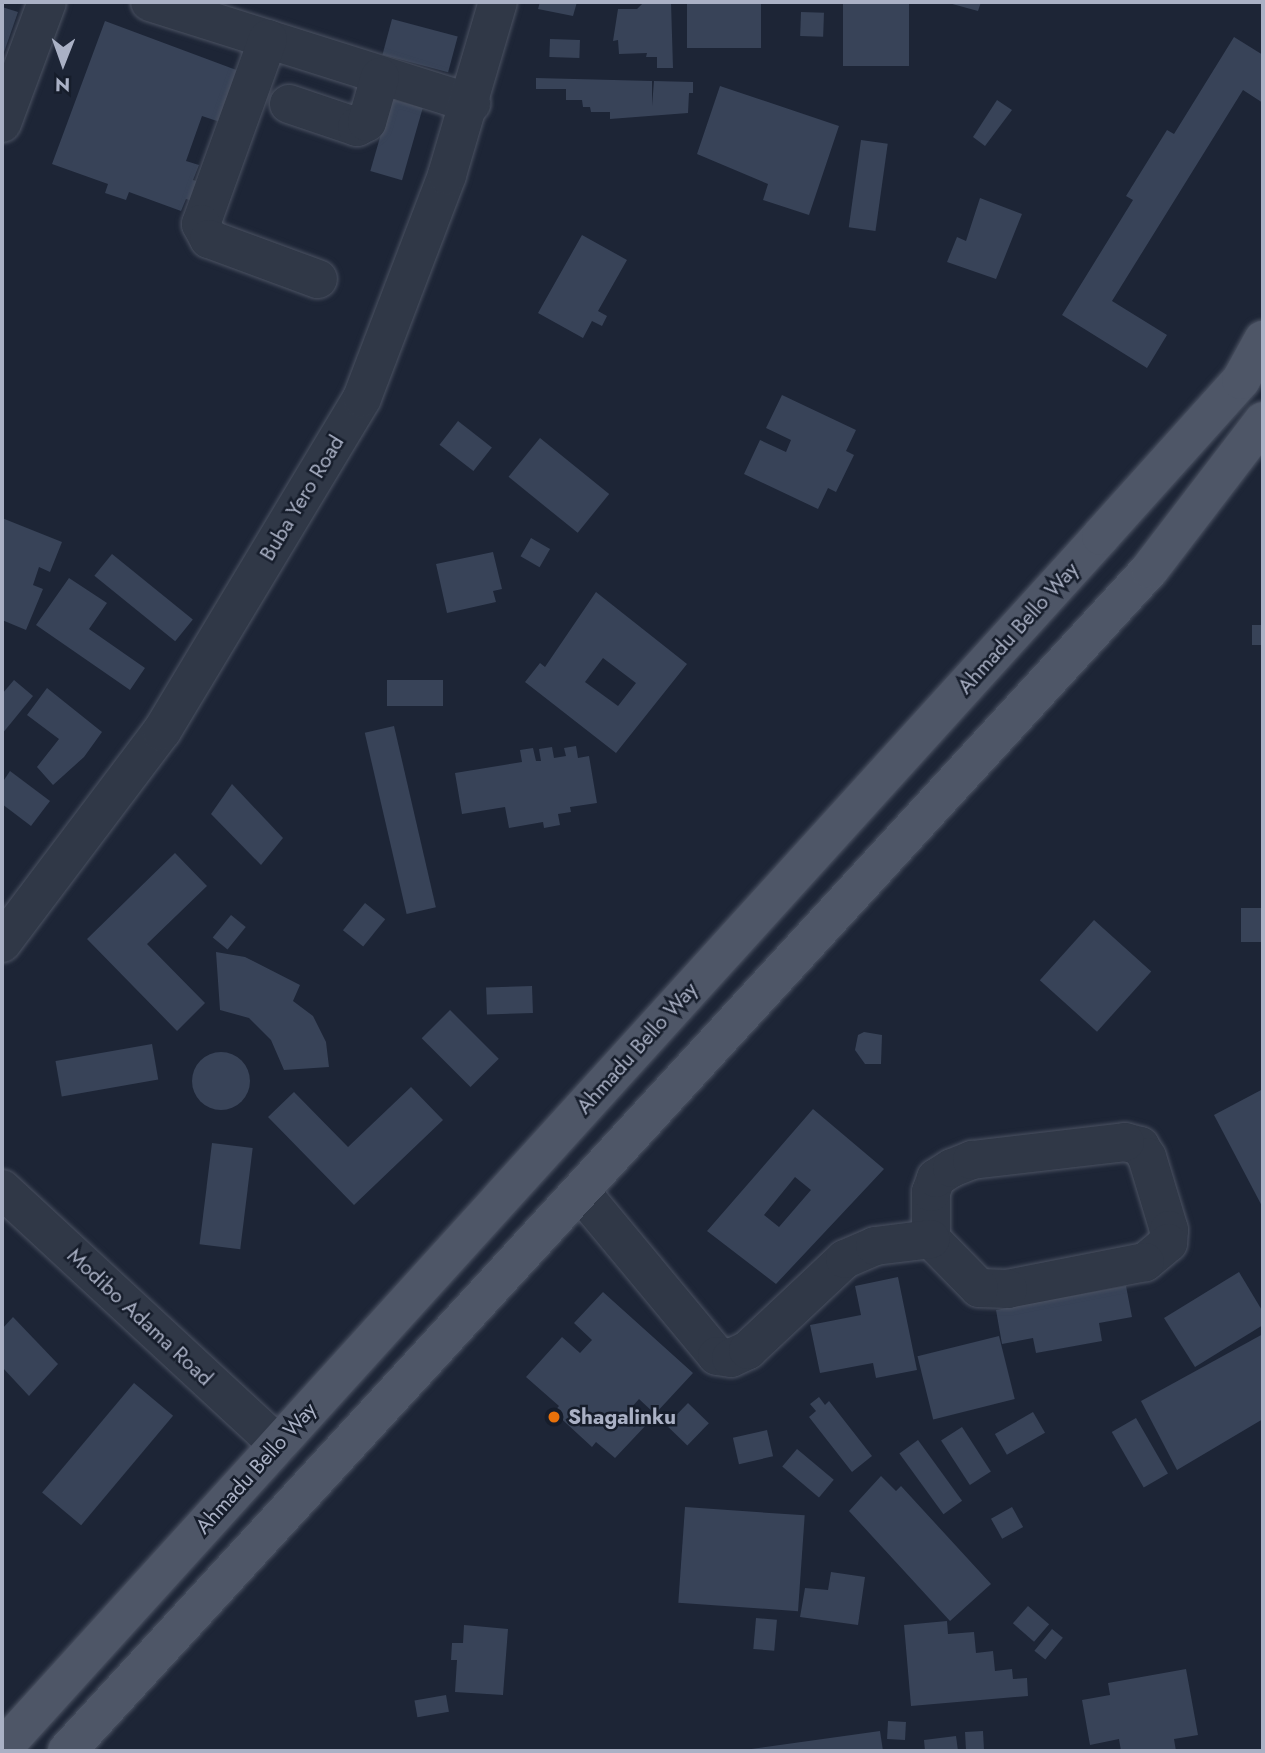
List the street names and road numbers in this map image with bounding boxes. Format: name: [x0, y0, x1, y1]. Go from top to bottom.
street label: Buba Yero Road: [255, 431, 349, 565]
street label: Ahmadu Bello Way: [952, 557, 1084, 699]
street label: Ahmadu Bello Way: [571, 977, 703, 1119]
street label: Modibo Adama Road: [62, 1243, 218, 1391]
street label: Ahmadu Bello Way: [190, 1397, 322, 1539]

